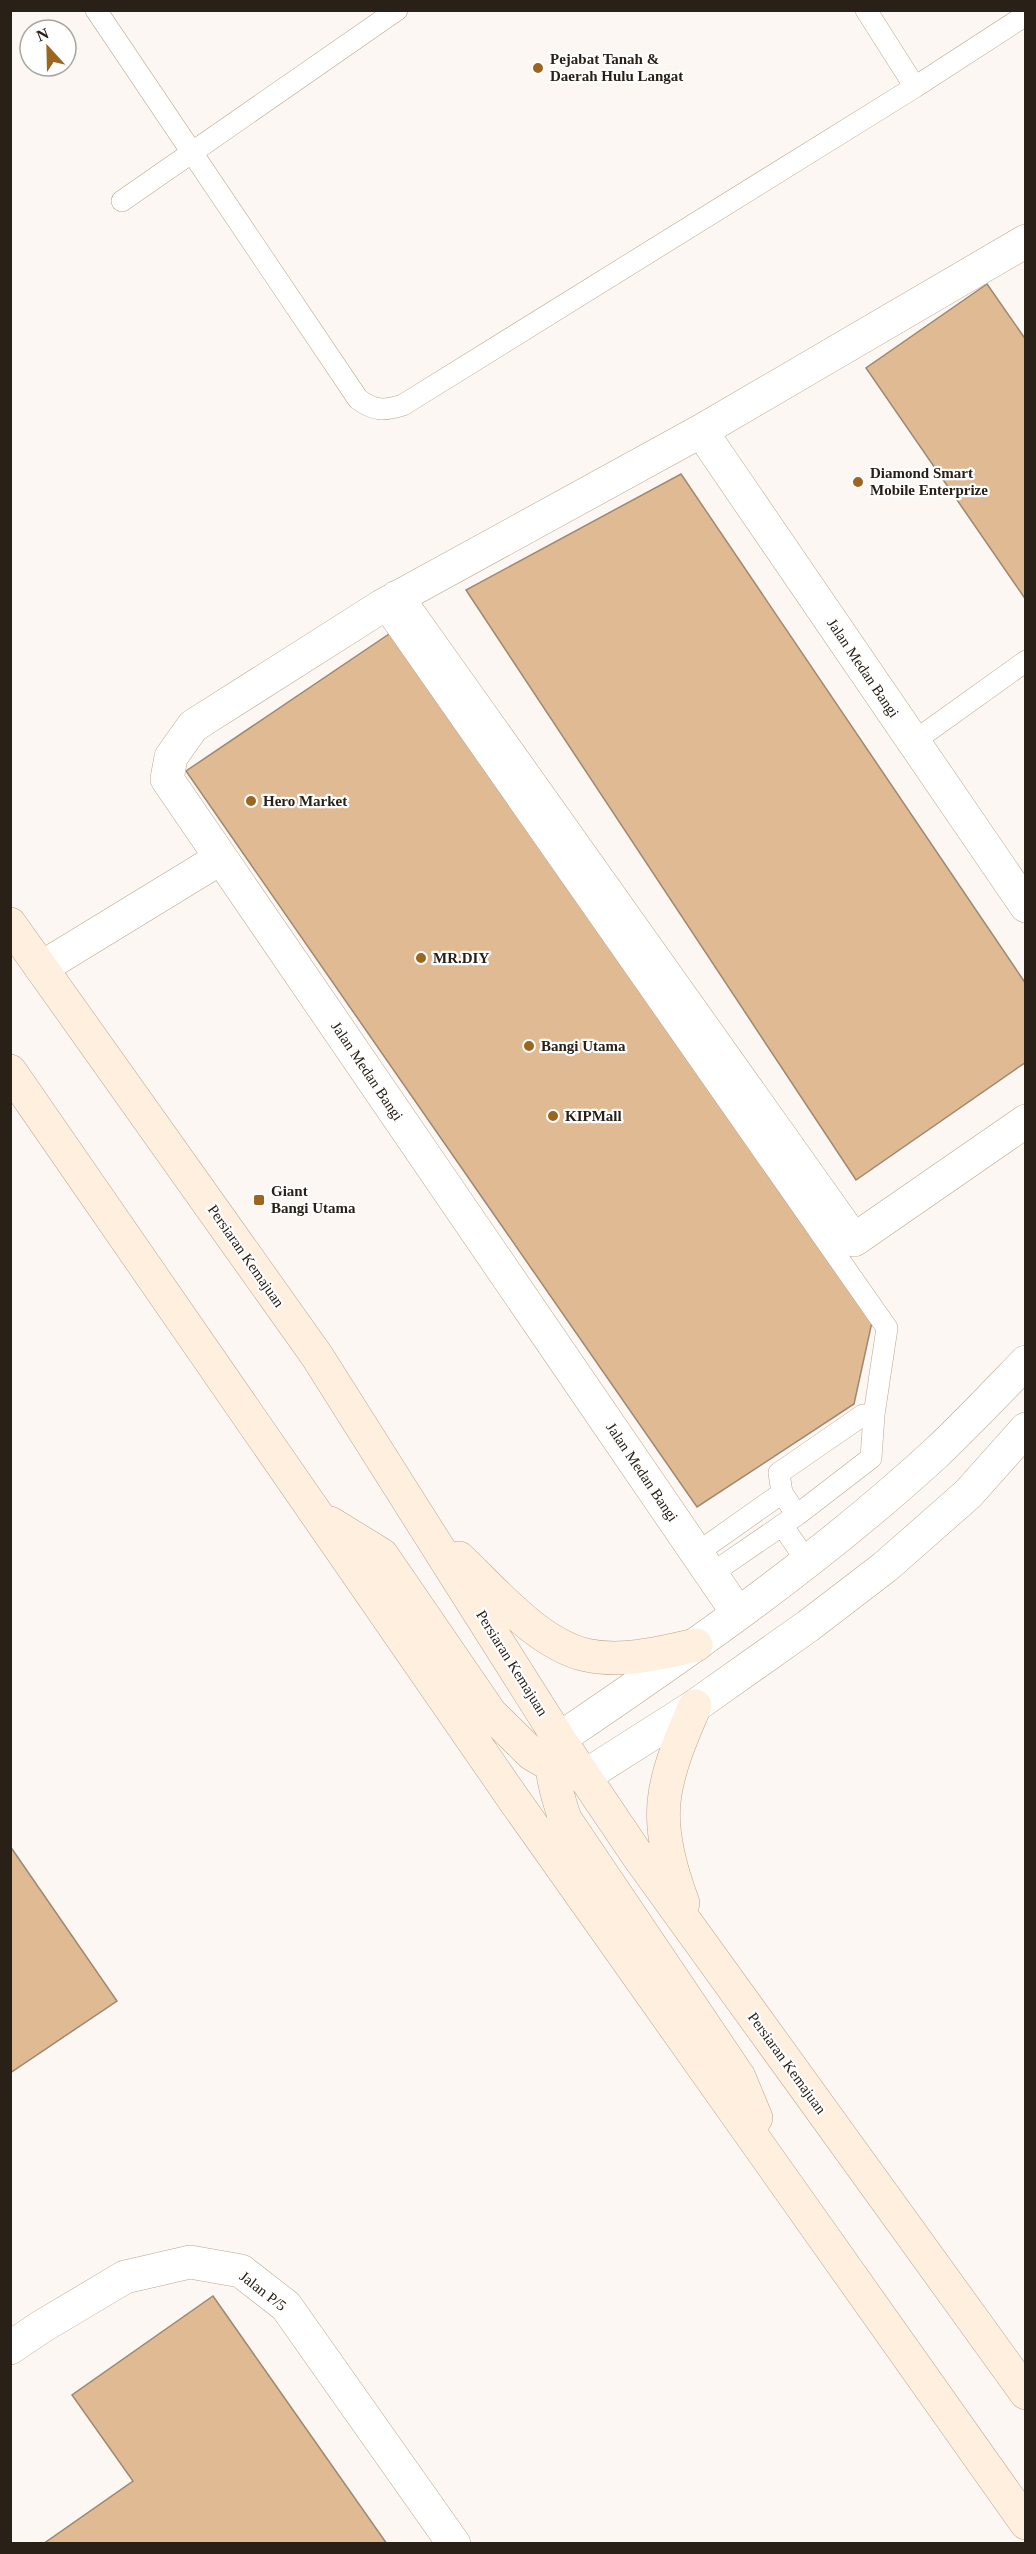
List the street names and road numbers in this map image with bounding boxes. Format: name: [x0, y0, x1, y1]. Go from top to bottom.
street label: Jalan Medan Bangi: [824, 616, 902, 720]
street label: Jalan Medan Bangi: [328, 1019, 406, 1123]
street label: Persiaran Kemajuan: [205, 1202, 288, 1311]
street label: Jalan Medan Bangi: [603, 1420, 681, 1524]
street label: Persiaran Kemajuan: [473, 1607, 551, 1719]
street label: Persiaran Kemajuan: [745, 2009, 829, 2117]
street label: Jalan P/5: [237, 2268, 289, 2314]

